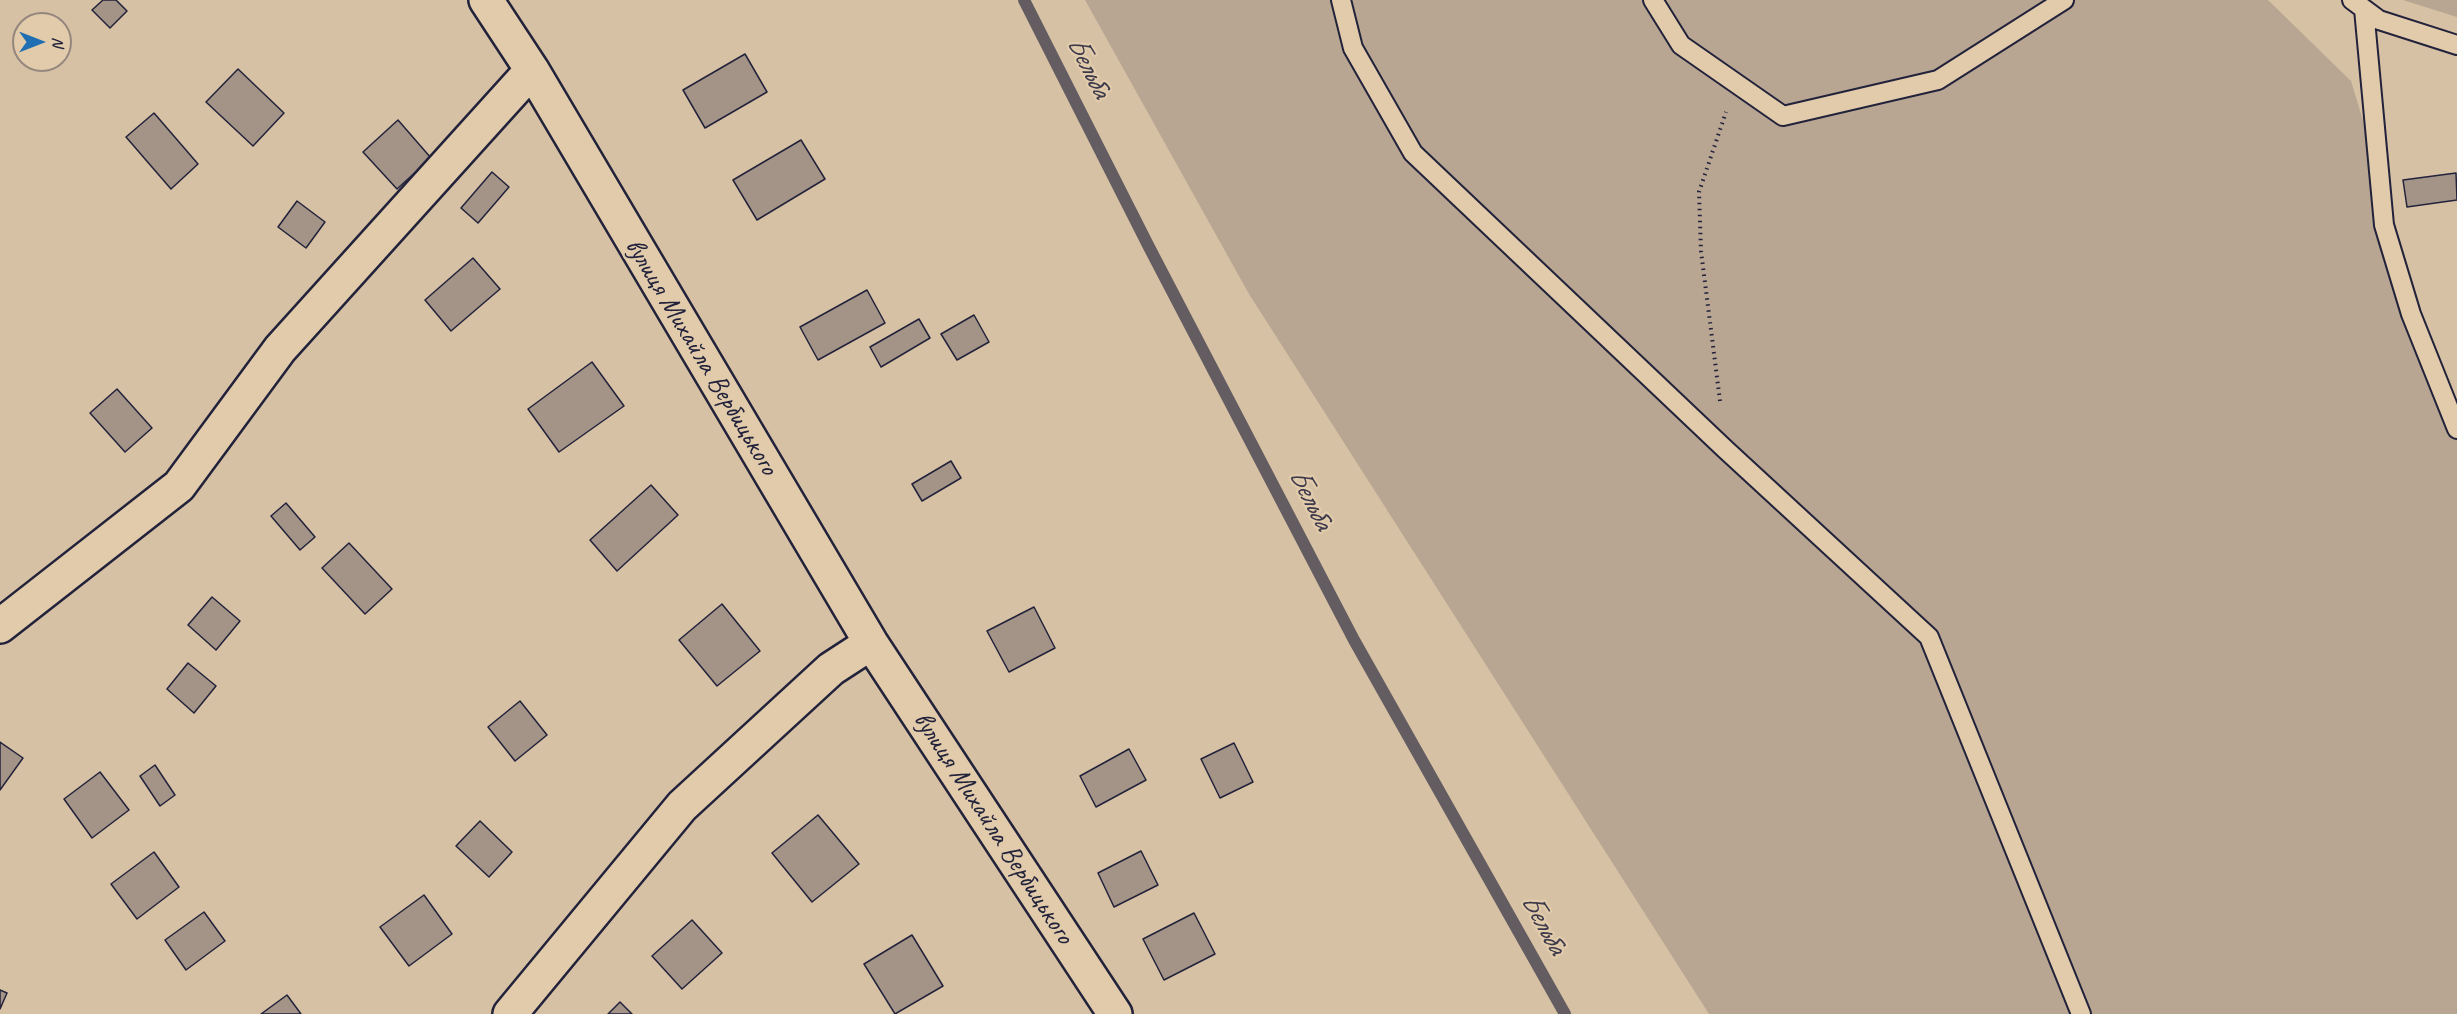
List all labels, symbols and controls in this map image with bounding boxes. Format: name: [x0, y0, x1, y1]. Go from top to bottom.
north arrow: [12, 12, 72, 72]
water label: Бельба: [1057, 30, 1119, 104]
text: N: [48, 37, 68, 47]
street label: вулиця Михайла Вербицького: [617, 232, 785, 482]
water label: Бельба: [1279, 462, 1341, 536]
street label: вулиця Михайла Вербицького: [905, 705, 1081, 951]
water label: Бельба: [1512, 887, 1574, 961]

